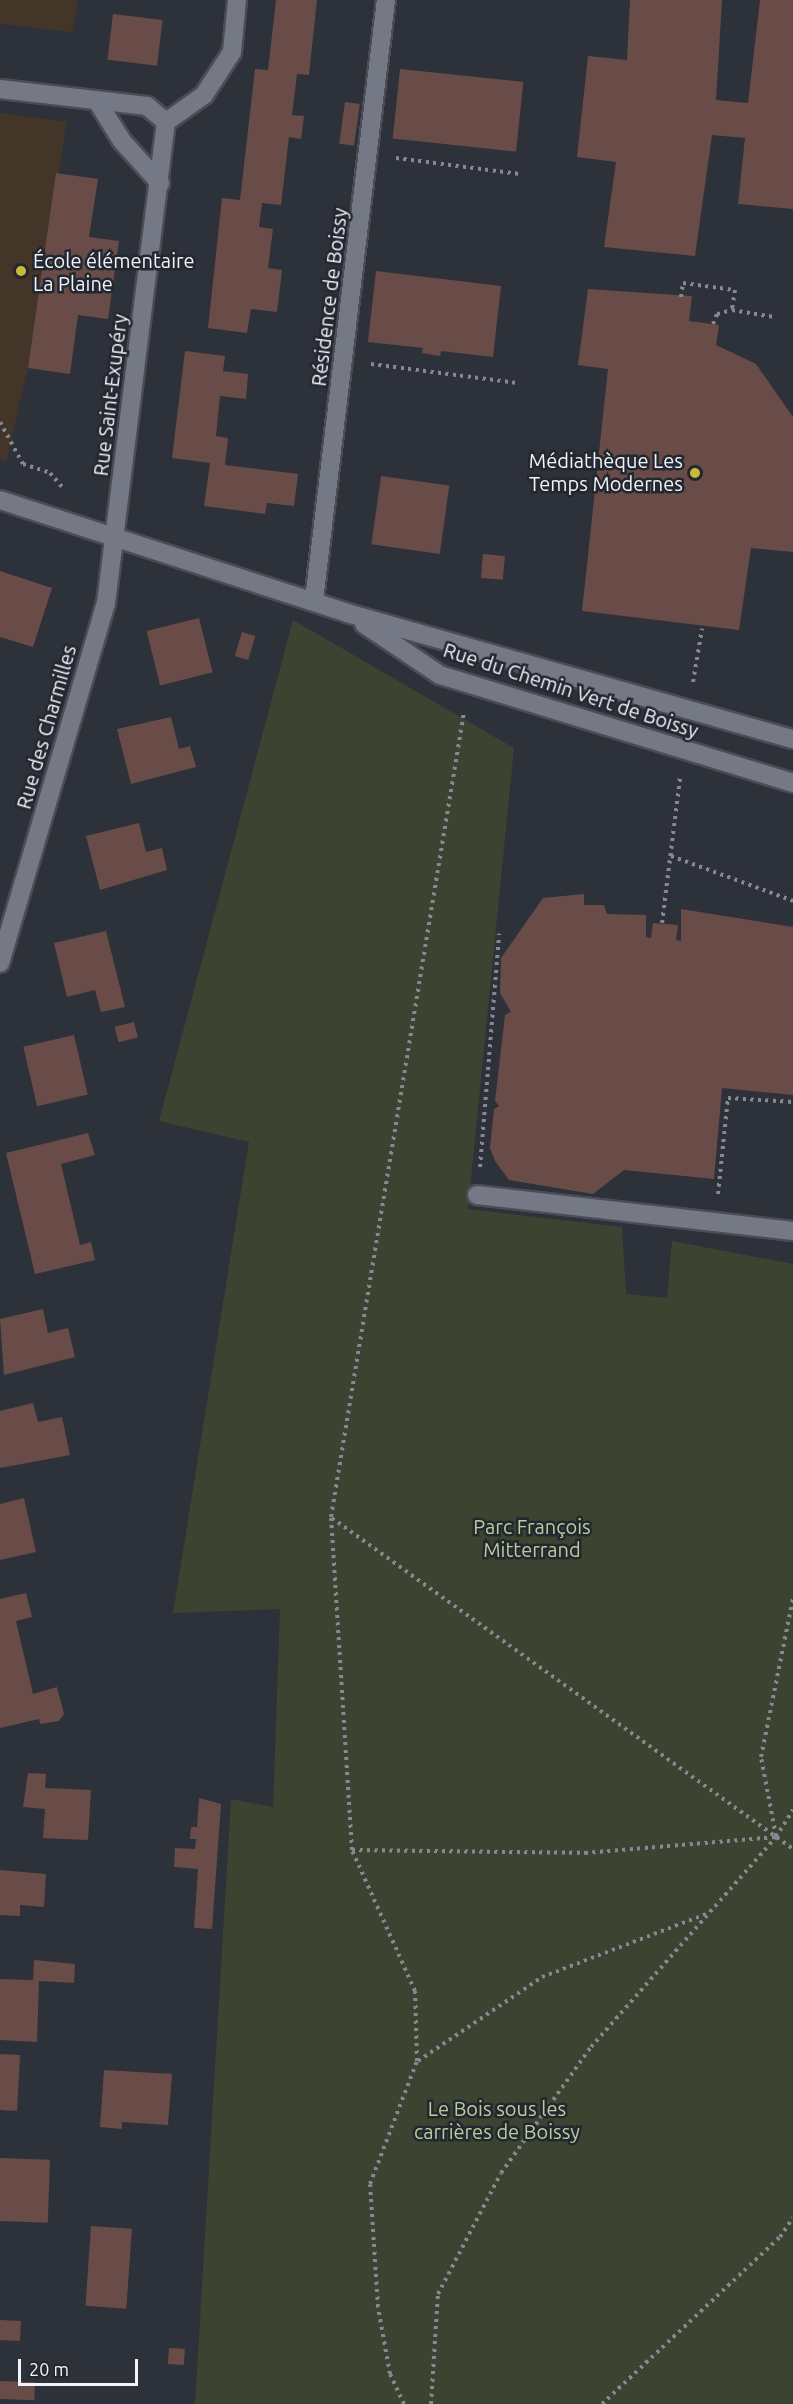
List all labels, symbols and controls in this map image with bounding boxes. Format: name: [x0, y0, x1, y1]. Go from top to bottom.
street label: Résidence de Boissy: [306, 206, 352, 388]
place label: École élémentaire La Plaine: [33, 248, 195, 295]
marker: École élémentaire La Plaine: [14, 264, 28, 278]
street label: Rue Saint-Exupéry: [88, 313, 132, 477]
place label: Médiathèque Les Temps Modernes: [529, 449, 683, 496]
marker: Médiathèque Les Temps Modernes: [688, 466, 702, 480]
street label: Rue du Chemin Vert de Boissy: [440, 637, 702, 743]
street label: Rue des Charmilles: [11, 642, 81, 812]
park label: Parc François Mitterrand: [473, 1515, 591, 1562]
park label: Le Bois sous les carrières de Boissy: [414, 2096, 580, 2143]
scale bar: [21, 2347, 141, 2385]
text: 20 m: [29, 2359, 69, 2379]

